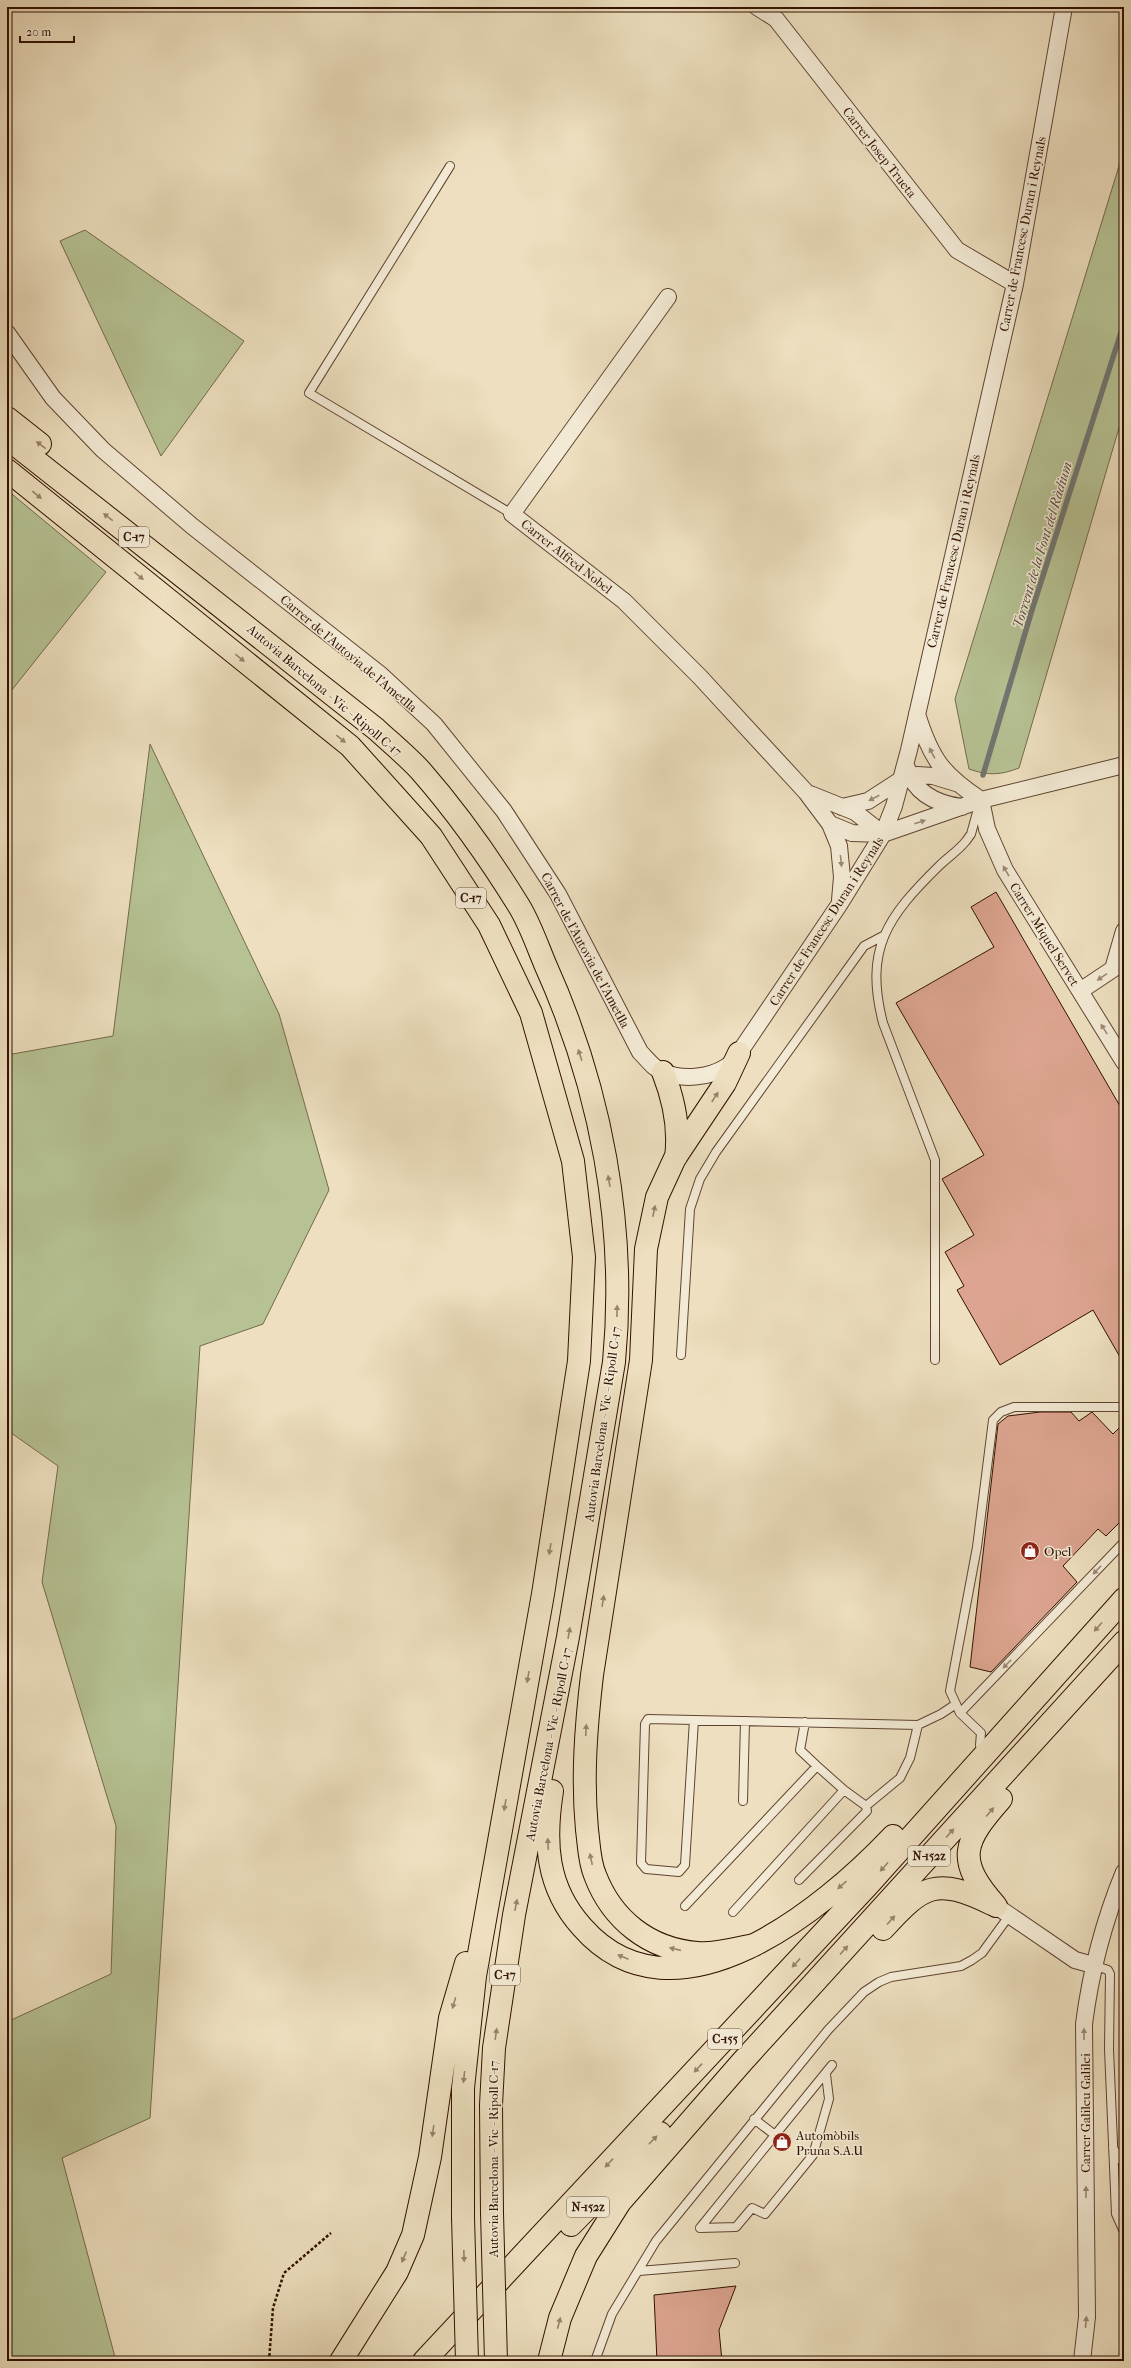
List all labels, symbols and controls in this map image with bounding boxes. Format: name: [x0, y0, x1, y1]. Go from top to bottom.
scale bar: [20, 18, 74, 44]
text: 20 m: [26, 25, 51, 39]
street label: Carrer Josep Trueta: [840, 104, 920, 201]
street label: Carrer de Francesc Duran i Reynals: [996, 135, 1049, 333]
one-way arrow: [36, 441, 47, 450]
street label: Carrer de Francesc Duran i Reynals: [924, 453, 983, 649]
water label: Torrent de la Font del Ràdium: [1009, 460, 1076, 630]
one-way arrow: [32, 490, 43, 499]
one-way arrow: [103, 513, 114, 521]
street label: Carrer Alfred Nobel: [518, 516, 616, 597]
road number: C-17: [119, 527, 149, 547]
one-way arrow: [133, 572, 144, 581]
street label: Carrer de l'Autovia de l'Ametlla: [277, 592, 421, 716]
street label: Autovia Barcelona - Vic - Ripoll C-17: [244, 621, 405, 759]
one-way arrow: [235, 653, 246, 662]
one-way arrow: [336, 735, 347, 744]
one-way arrow: [929, 747, 935, 759]
one-way arrow: [868, 795, 880, 801]
one-way arrow: [914, 819, 926, 825]
street label: Carrer de Francesc Duran i Reynals: [766, 834, 887, 1009]
one-way arrow: [838, 855, 844, 867]
one-way arrow: [1003, 865, 1010, 877]
street label: Carrer de l'Autovia de l'Ametlla: [538, 870, 633, 1031]
street label: Carrer Miquel Servet: [1007, 880, 1083, 989]
road number: C-17: [456, 888, 486, 908]
one-way arrow: [1097, 973, 1107, 981]
one-way arrow: [1100, 1023, 1107, 1035]
one-way arrow: [577, 1048, 583, 1060]
one-way arrow: [711, 1092, 719, 1102]
one-way arrow: [606, 1175, 612, 1187]
one-way arrow: [651, 1205, 657, 1217]
one-way arrow: [614, 1304, 620, 1317]
street label: Autovia Barcelona - Vic - Ripoll C-17: [581, 1325, 624, 1524]
shop icon: Opel: [1019, 1540, 1041, 1562]
one-way arrow: [547, 1543, 553, 1555]
place label: Opel: [1044, 1544, 1072, 1559]
one-way arrow: [1092, 1565, 1102, 1575]
one-way arrow: [600, 1595, 606, 1607]
one-way arrow: [1094, 1623, 1103, 1632]
one-way arrow: [566, 1627, 572, 1639]
street label: Autovia Barcelona - Vic - Ripoll C-17: [522, 1646, 575, 1843]
one-way arrow: [1002, 1659, 1012, 1669]
one-way arrow: [525, 1671, 531, 1683]
one-way arrow: [583, 1724, 590, 1736]
one-way arrow: [501, 1799, 507, 1811]
one-way arrow: [985, 1807, 994, 1816]
one-way arrow: [945, 1828, 955, 1838]
one-way arrow: [544, 1838, 551, 1850]
road number: N-152z: [908, 1846, 950, 1866]
one-way arrow: [588, 1853, 594, 1865]
one-way arrow: [879, 1862, 888, 1872]
one-way arrow: [837, 1880, 847, 1889]
one-way arrow: [513, 1899, 519, 1911]
one-way arrow: [887, 1915, 896, 1925]
one-way arrow: [839, 1945, 849, 1955]
one-way arrow: [668, 1946, 681, 1952]
one-way arrow: [618, 1954, 629, 1960]
one-way arrow: [791, 1958, 801, 1968]
road number: C-17: [490, 1965, 520, 1985]
one-way arrow: [451, 1997, 457, 2010]
one-way arrow: [1081, 2027, 1087, 2040]
one-way arrow: [493, 2028, 499, 2040]
road number: C-155: [708, 2029, 742, 2049]
street label: Carrer Galileu Galilei: [1078, 2053, 1093, 2173]
street label: Autovia Barcelona - Vic - Ripoll C-17: [486, 2061, 501, 2259]
one-way arrow: [693, 2063, 702, 2073]
one-way arrow: [461, 2071, 467, 2083]
one-way arrow: [430, 2125, 436, 2137]
place label: Automòbils Pruna S.A.U: [795, 2128, 863, 2158]
shop icon: Automòbils Pruna S.A.U: [771, 2131, 793, 2153]
one-way arrow: [648, 2135, 658, 2145]
one-way arrow: [604, 2158, 613, 2168]
one-way arrow: [1083, 2185, 1089, 2198]
road number: N-152z: [567, 2197, 609, 2217]
one-way arrow: [461, 2250, 467, 2263]
one-way arrow: [400, 2252, 406, 2264]
one-way arrow: [1083, 2316, 1090, 2328]
one-way arrow: [556, 2317, 562, 2329]

